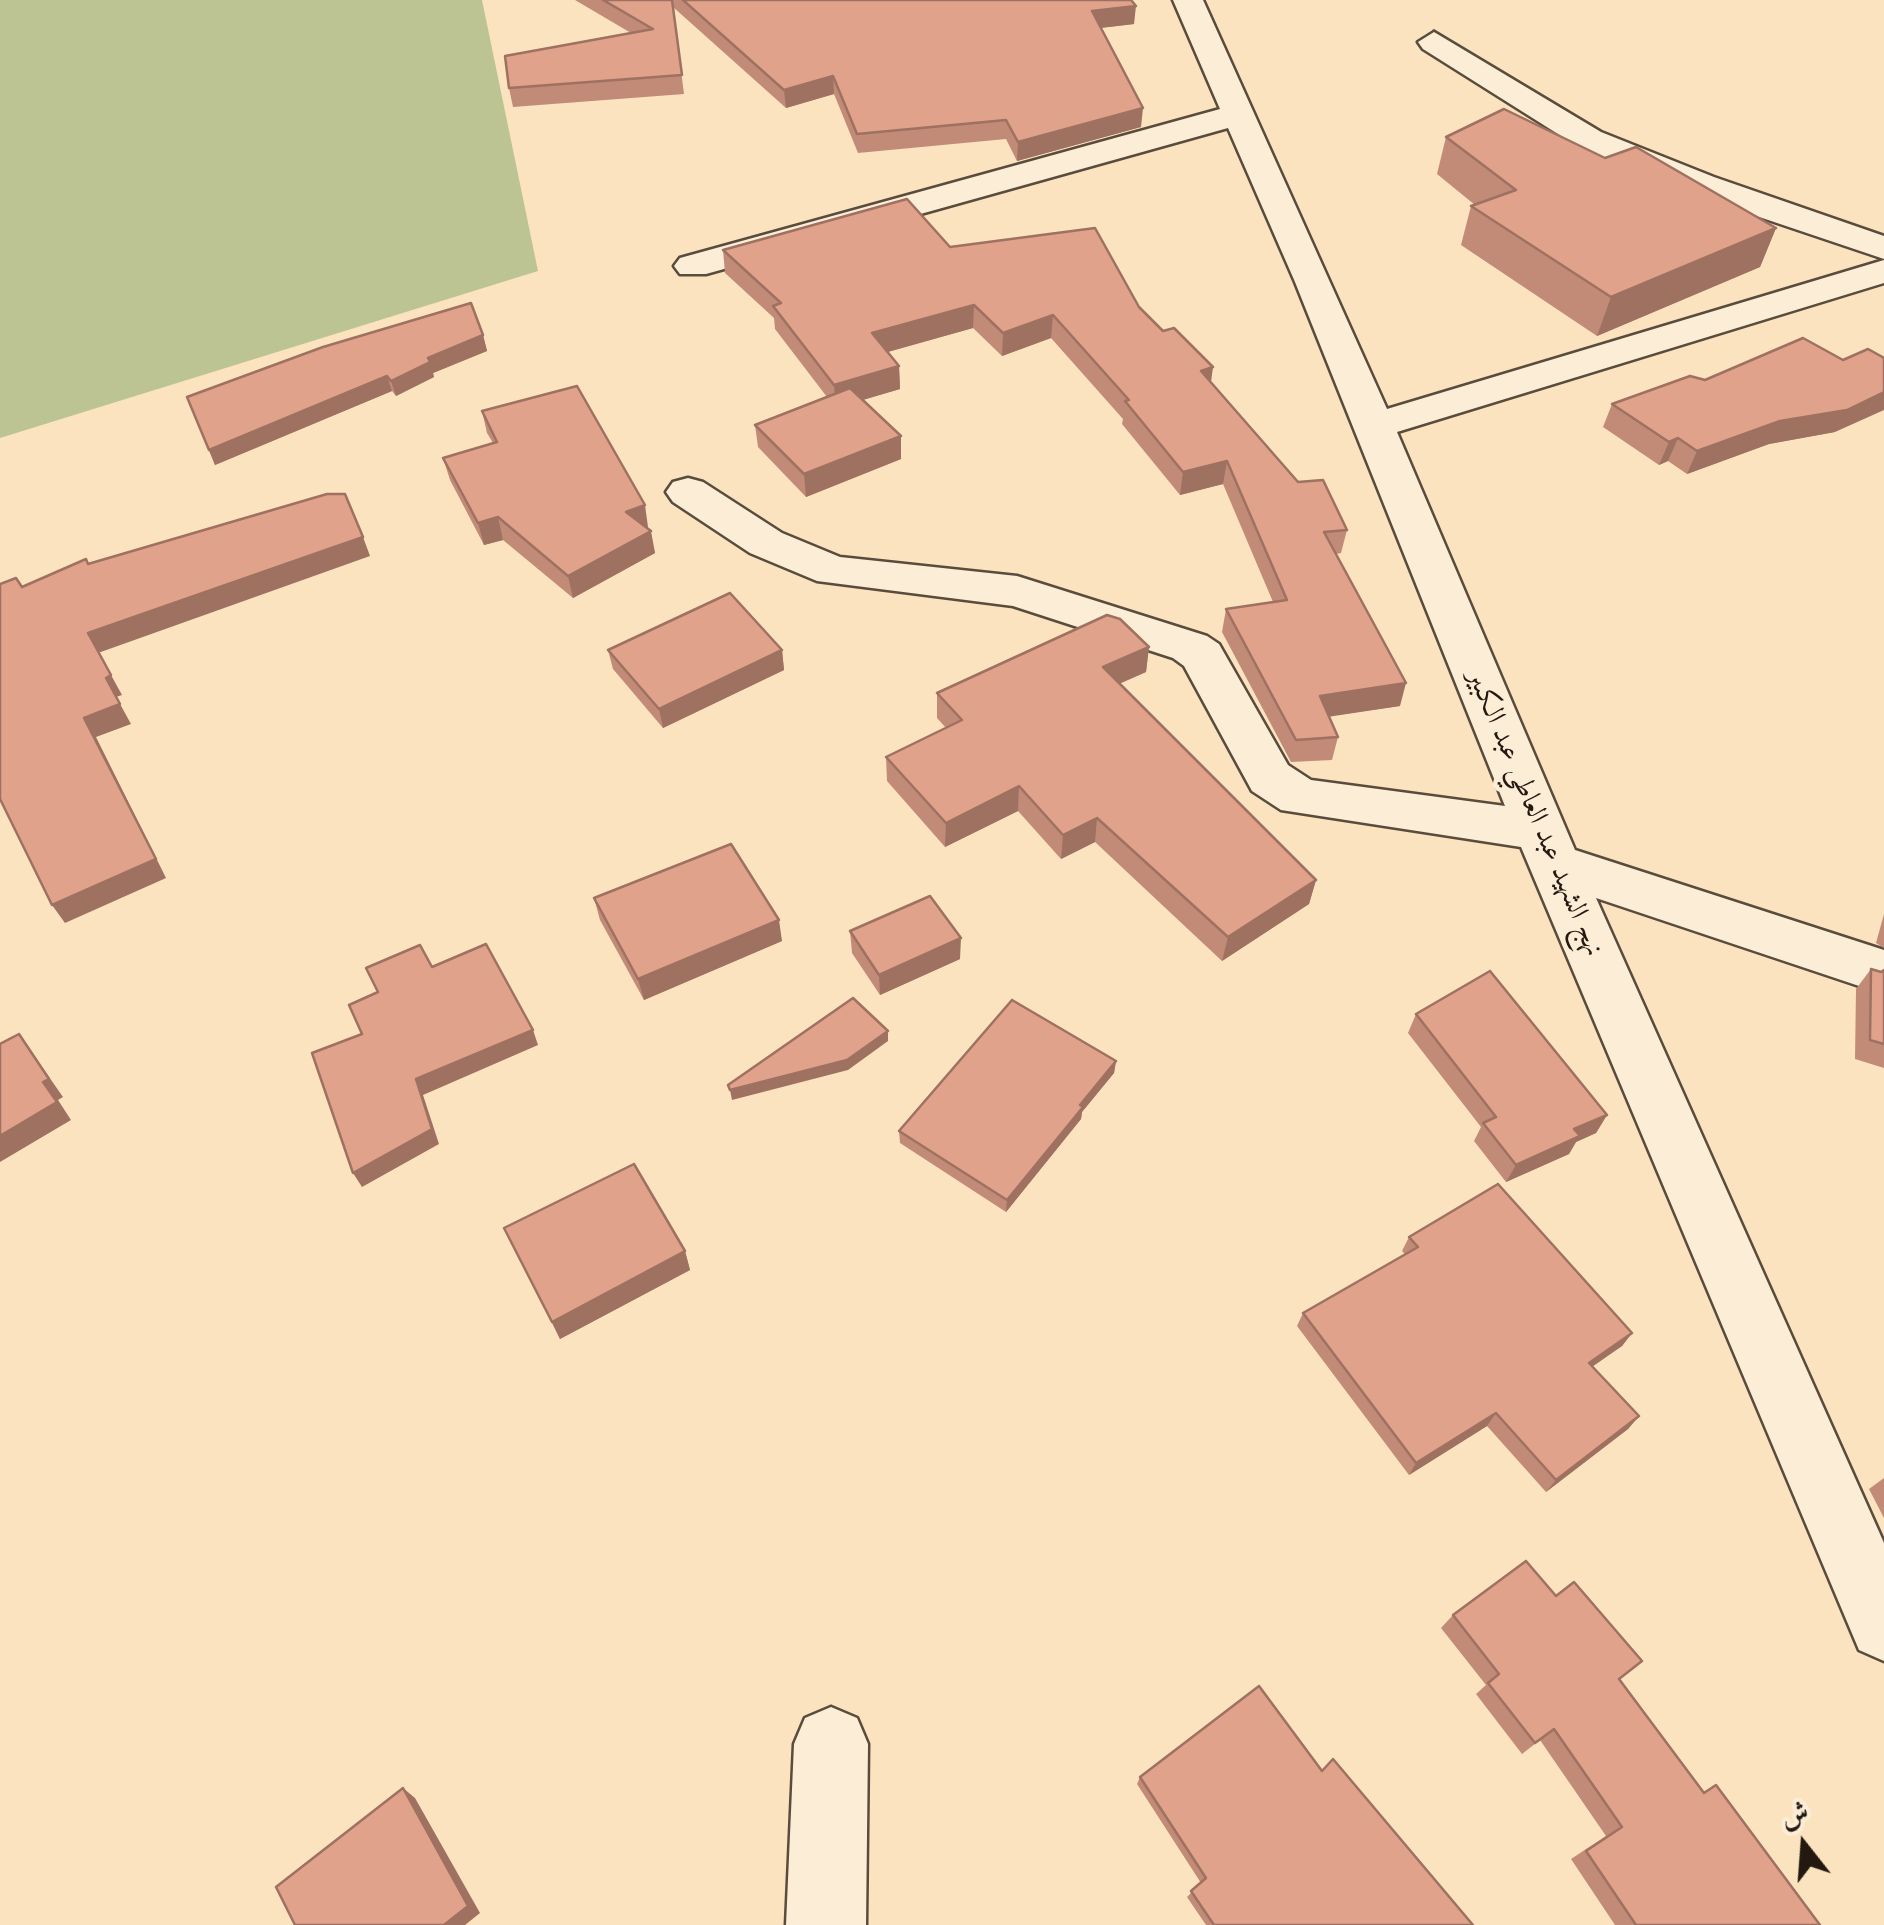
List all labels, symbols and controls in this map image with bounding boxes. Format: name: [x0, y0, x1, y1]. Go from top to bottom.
street label: نهج الشهيد عبد العاطي عبد الكبير: [1459, 665, 1611, 961]
north arrow: [1754, 1795, 1854, 1895]
text: ش: [1778, 1799, 1813, 1834]

